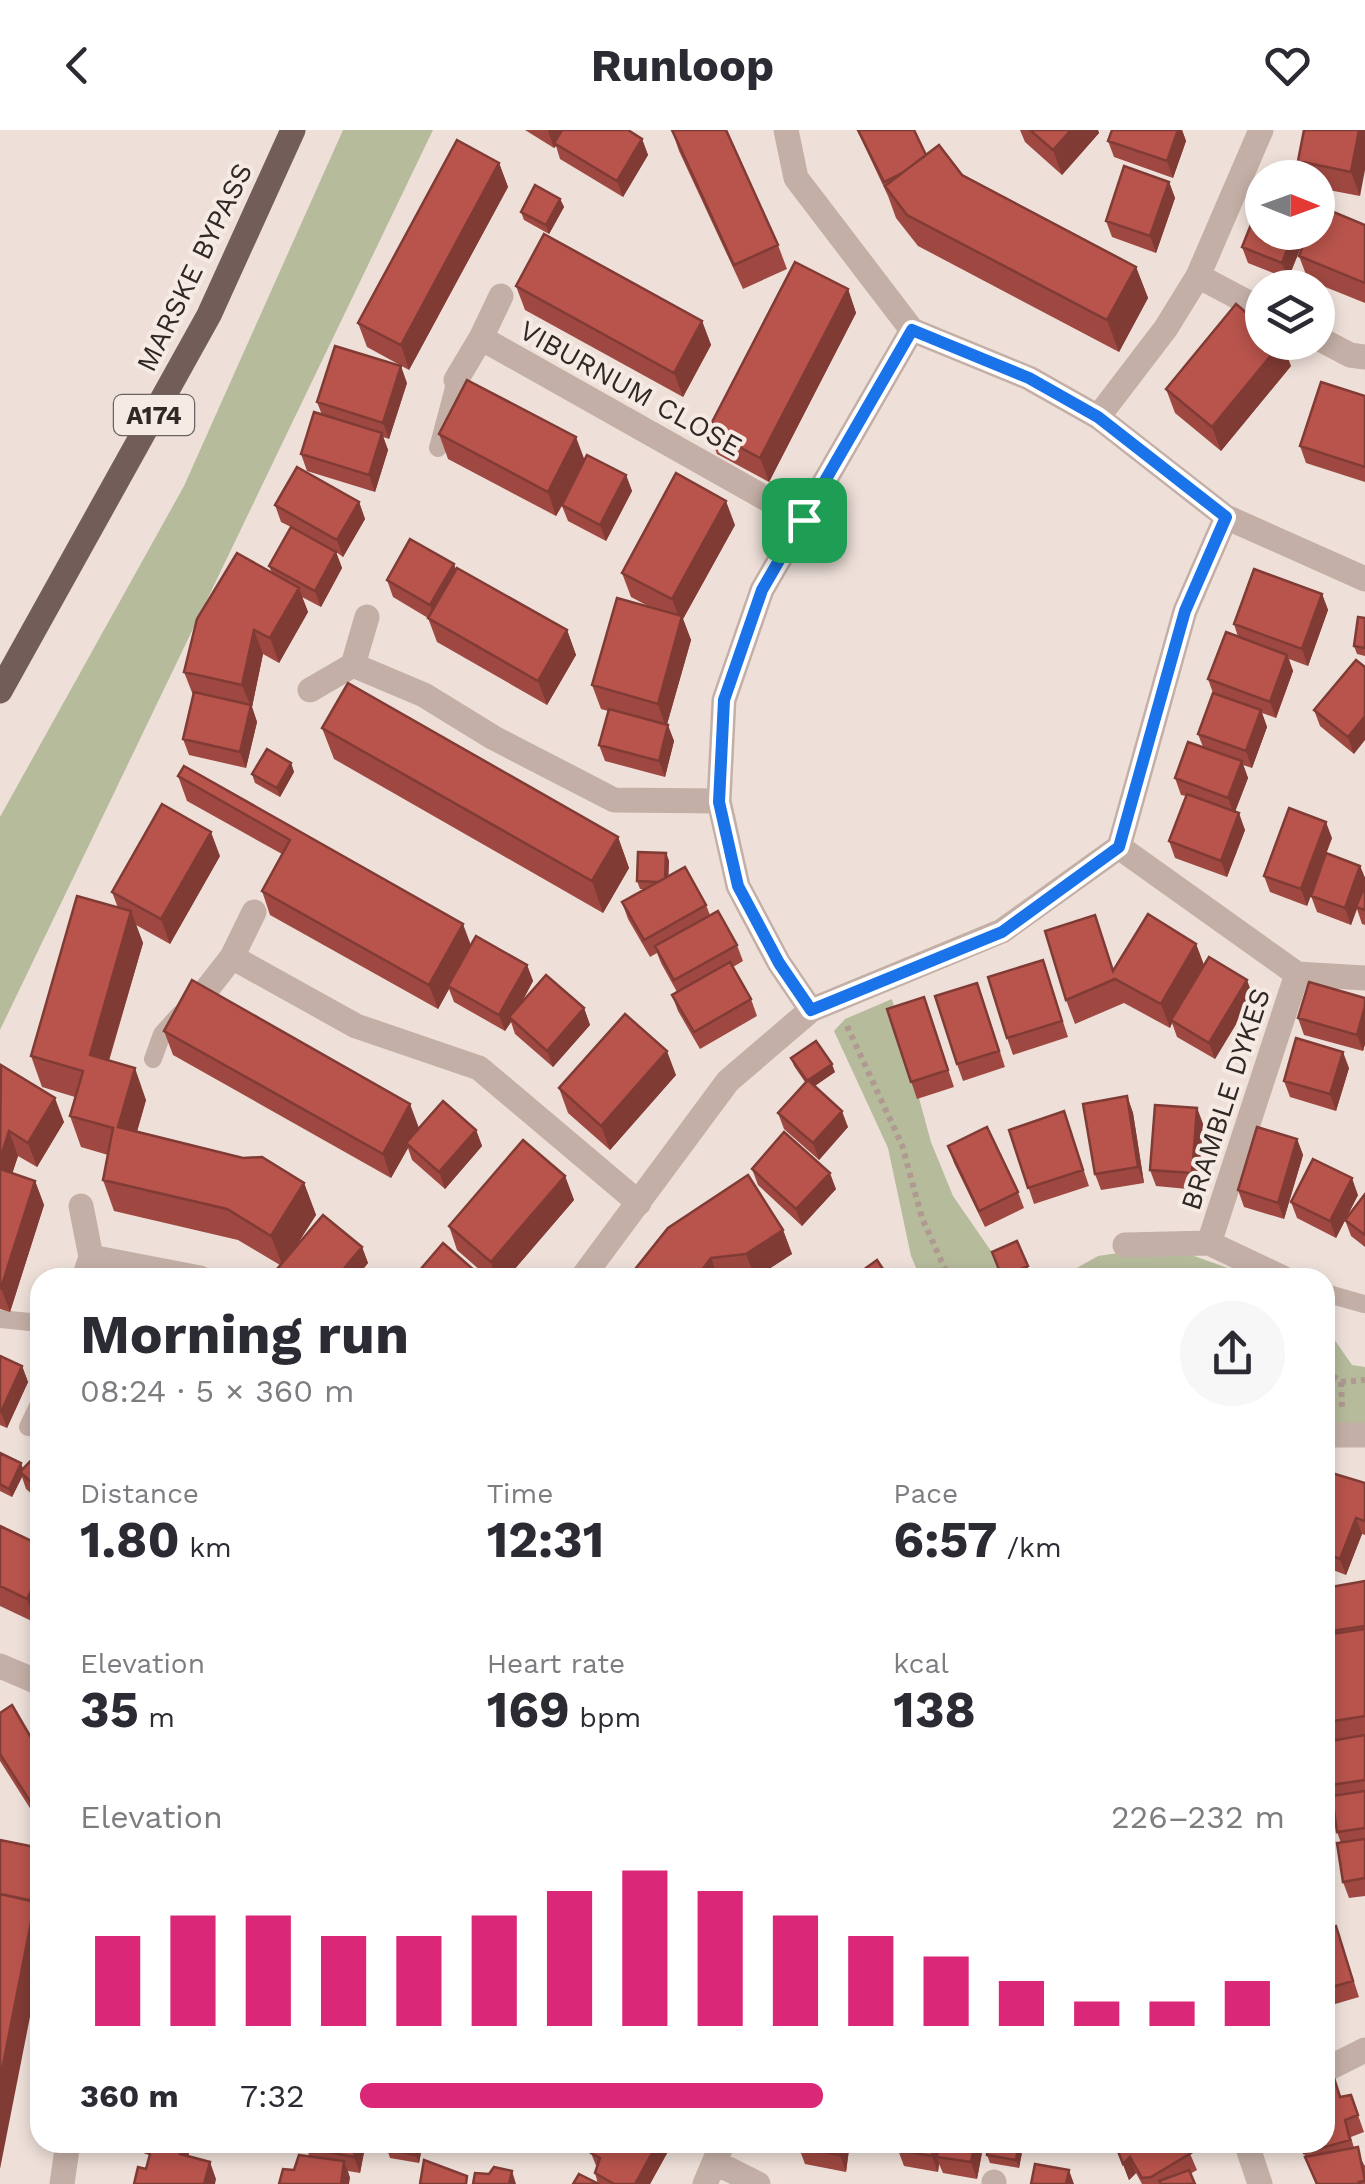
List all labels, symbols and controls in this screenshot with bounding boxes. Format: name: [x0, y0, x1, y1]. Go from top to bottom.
icon: back: [50, 38, 105, 93]
icon: heart: [1260, 38, 1315, 93]
text: Runloop: [591, 39, 774, 92]
street label: MARSKE BYPASS: [130, 158, 259, 377]
north arrow: [1245, 160, 1335, 250]
map controls: [1245, 160, 1335, 360]
button: layers: [1245, 270, 1335, 360]
street label: VIBURNUM CLOSE: [514, 314, 748, 463]
road number: A174: [114, 395, 194, 435]
pin: [762, 478, 847, 563]
icon: arrive: [777, 493, 832, 548]
street label: BRAMBLE DYKES: [1174, 984, 1277, 1214]
button: share: [1180, 1301, 1285, 1406]
text: Morning run: [80, 1302, 409, 1366]
text: 08:24 · 5 × 360 m: [80, 1372, 355, 1410]
text: Distance: [80, 1477, 199, 1510]
text: Time: [487, 1477, 553, 1510]
text: Pace: [893, 1477, 958, 1510]
text: 1.80: [80, 1510, 180, 1569]
text: 12:31: [487, 1510, 604, 1569]
text: 6:57: [893, 1510, 997, 1569]
text: km: [180, 1531, 232, 1564]
text: /km: [997, 1531, 1062, 1564]
text: Elevation: [80, 1647, 205, 1680]
text: Heart rate: [487, 1647, 625, 1680]
text: kcal: [893, 1647, 949, 1680]
text: 35: [80, 1680, 139, 1739]
text: 169: [487, 1680, 570, 1739]
text: 138: [893, 1680, 976, 1739]
text: m: [139, 1701, 175, 1734]
text: bpm: [570, 1701, 641, 1734]
text: Elevation: [80, 1798, 223, 1836]
text: 226–232 m: [1111, 1798, 1285, 1836]
text: 360 m: [80, 2077, 179, 2115]
text: 7:32: [240, 2077, 305, 2115]

